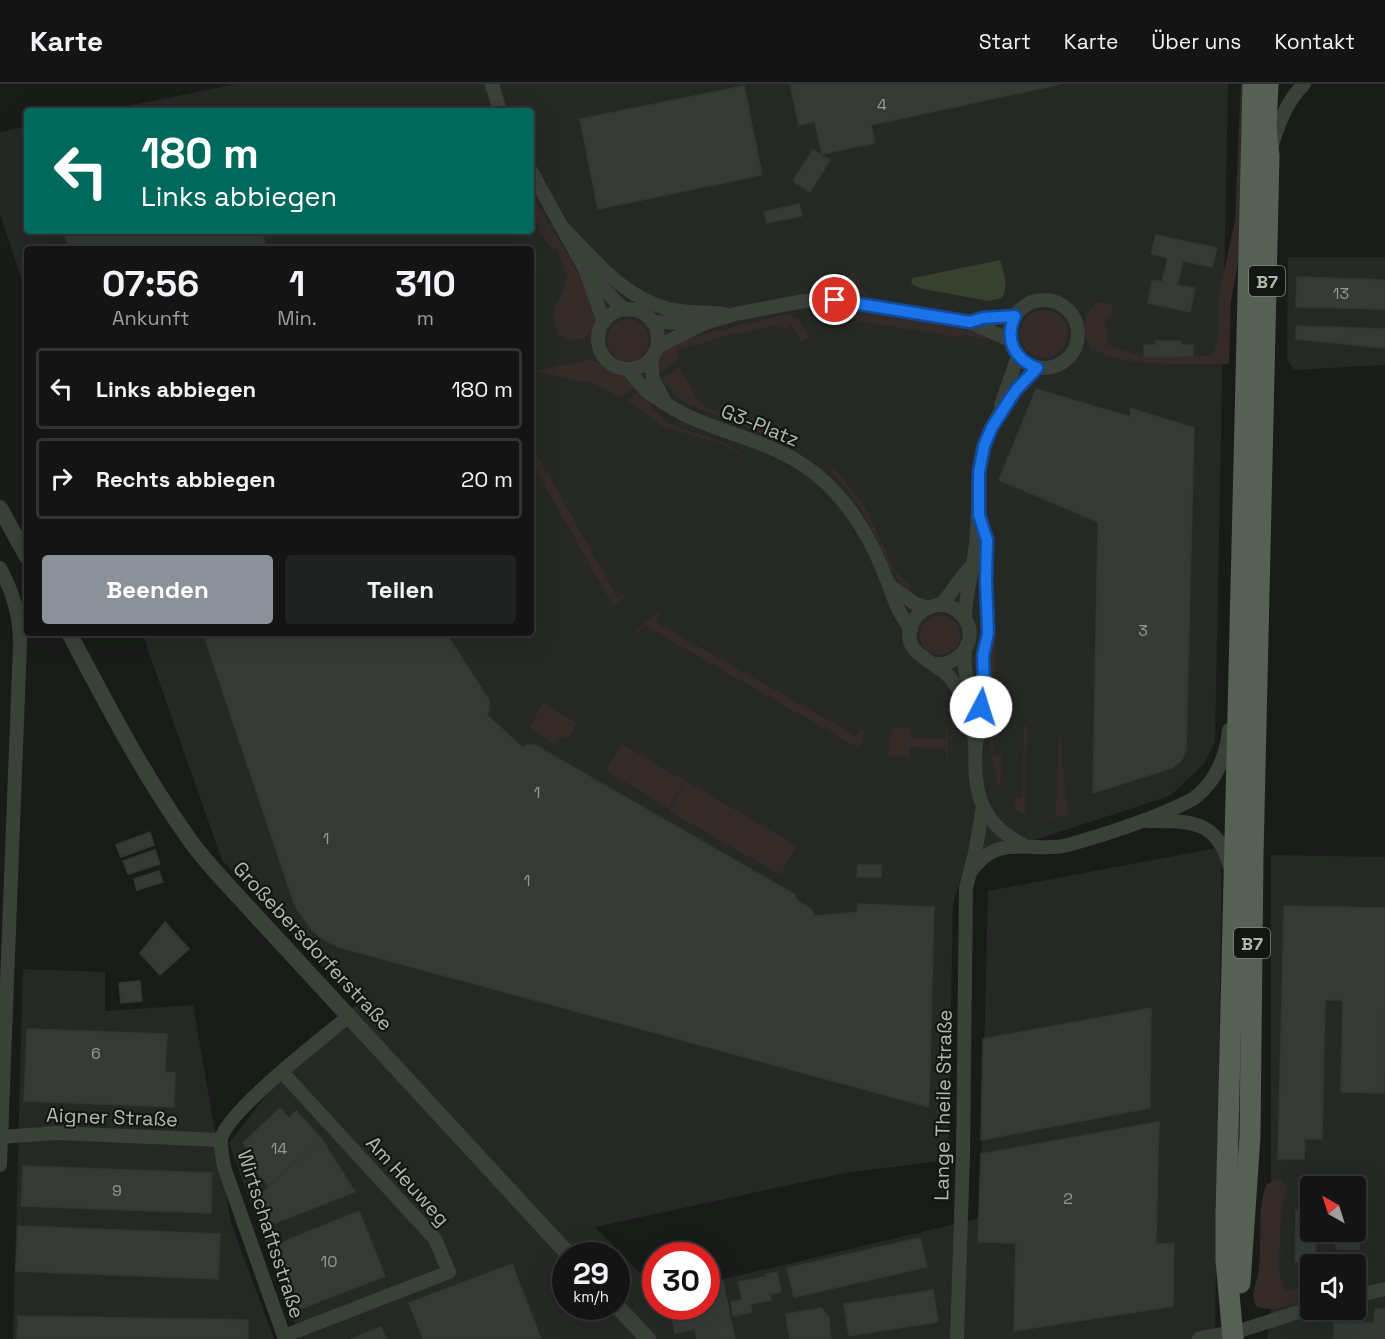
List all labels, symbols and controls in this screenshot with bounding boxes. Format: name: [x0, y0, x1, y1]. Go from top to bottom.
text: Karte: [30, 23, 103, 59]
text: Start: [979, 28, 1031, 55]
text: Karte: [1064, 28, 1118, 55]
text: Über uns: [1151, 28, 1241, 55]
text: Kontakt: [1274, 28, 1355, 55]
house number: 4: [877, 94, 887, 115]
text: 180 m: [141, 127, 259, 180]
icon: left: [42, 132, 120, 210]
text: Links abbiegen: [141, 179, 337, 214]
text: 07:56: [102, 261, 199, 307]
text: 1: [289, 261, 305, 307]
text: 310: [395, 261, 456, 307]
road number: B7: [1249, 266, 1285, 296]
pin: [809, 274, 860, 325]
icon: arrive: [818, 283, 851, 316]
house number: 13: [1333, 283, 1349, 304]
text: Ankunft: [112, 305, 189, 331]
text: Min.: [277, 305, 317, 331]
text: m: [417, 305, 434, 331]
icon: left: [45, 372, 78, 405]
text: Links abbiegen: [96, 375, 256, 403]
text: 180 m: [451, 375, 513, 403]
street label: G3-Platz: [717, 398, 803, 452]
icon: right: [45, 462, 78, 495]
text: Rechts abbiegen: [96, 465, 276, 493]
text: 20 m: [461, 465, 513, 493]
button: Beenden: [42, 555, 273, 624]
button: Teilen: [285, 555, 516, 624]
house number: 3: [1138, 620, 1148, 641]
position arrow: [949, 675, 1013, 739]
house number: 1: [534, 782, 540, 803]
house number: 1: [323, 828, 329, 849]
street label: Großebersdorferstraße: [228, 856, 398, 1036]
house number: 1: [524, 870, 530, 891]
road number: B7: [1234, 928, 1270, 958]
street label: Lange Theile Straße: [928, 1009, 958, 1201]
house number: 6: [91, 1043, 101, 1064]
street label: Aigner Straße: [46, 1102, 178, 1132]
street label: Am Heuweg: [361, 1130, 455, 1232]
house number: 14: [271, 1138, 287, 1159]
street label: Wirtschaftsstraße: [232, 1146, 310, 1322]
north arrow: [1300, 1176, 1366, 1242]
map controls: [1300, 1176, 1366, 1320]
house number: 9: [112, 1180, 122, 1201]
house number: 2: [1063, 1188, 1073, 1209]
speed limit sign: 30: [642, 1242, 720, 1320]
house number: 10: [321, 1251, 337, 1272]
text: 29: [573, 1254, 609, 1293]
button: sound: [1300, 1254, 1366, 1320]
text: km/h: [573, 1287, 609, 1306]

